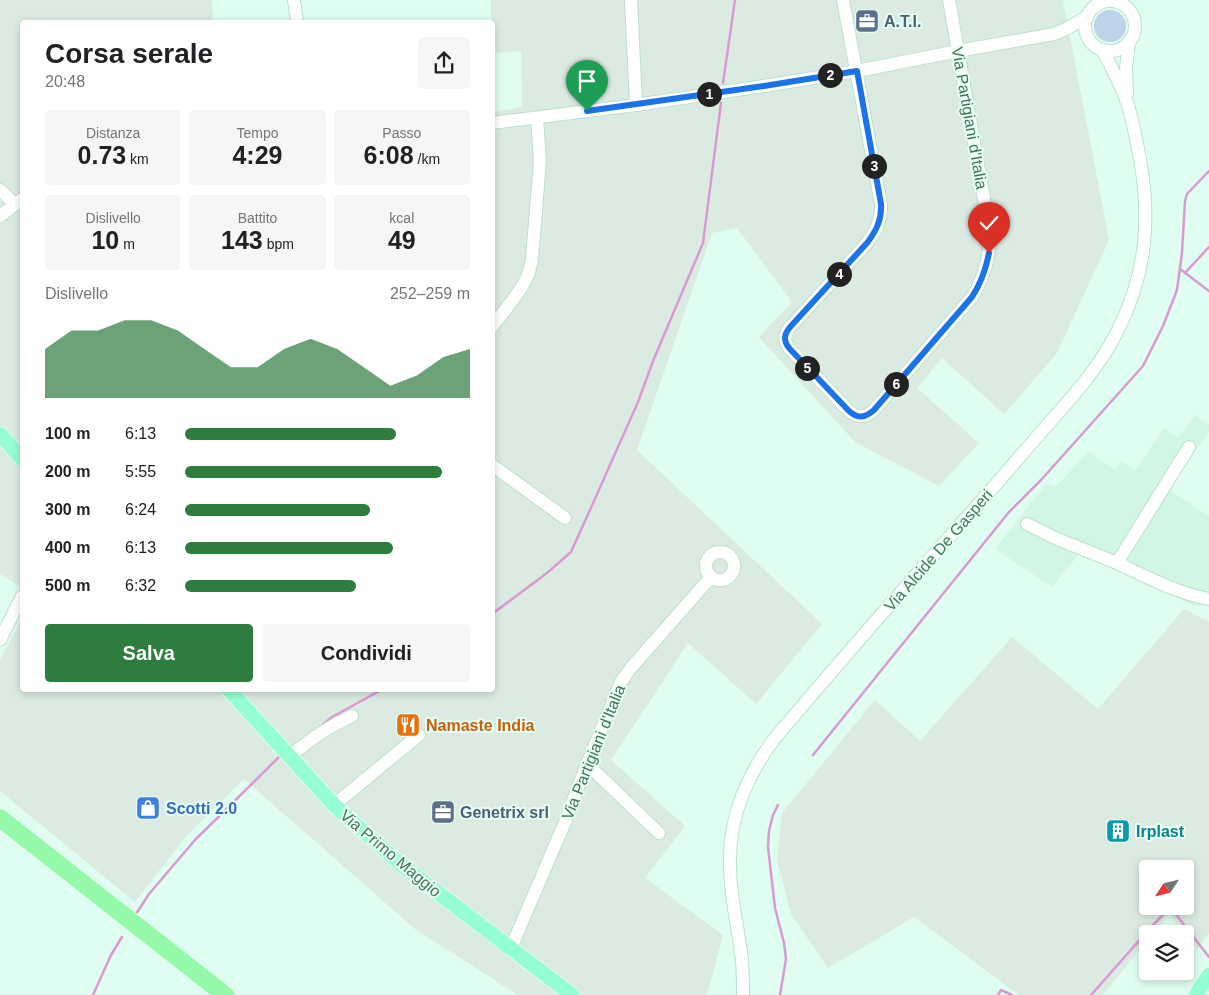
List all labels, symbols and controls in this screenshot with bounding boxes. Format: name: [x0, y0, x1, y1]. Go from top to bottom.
office icon: A.T.I.: [854, 8, 880, 34]
place label: A.T.I.: [884, 13, 921, 30]
button: share: [418, 37, 470, 89]
text: Corsa serale: [45, 38, 213, 69]
street label: Via Partigiani d'Italia: [949, 46, 990, 191]
pin: [566, 60, 608, 111]
pin: 2: [818, 62, 842, 88]
icon: arrive: [573, 67, 601, 95]
text: 2: [827, 67, 834, 83]
text: 20:48: [45, 73, 85, 90]
pin: 1: [696, 82, 722, 106]
text: 1: [706, 86, 713, 102]
text: Distanza: [86, 125, 140, 141]
text: Tempo: [236, 125, 279, 141]
text: Passo: [382, 125, 421, 141]
text: 0.73: [78, 141, 126, 169]
text: 4:29: [232, 141, 283, 169]
text: 6:08: [364, 141, 414, 169]
text: km: [126, 151, 149, 167]
text: /km: [414, 151, 440, 167]
pin: 3: [862, 154, 886, 178]
text: 3: [871, 158, 878, 174]
pin: [968, 202, 1010, 253]
icon: check: [975, 209, 1003, 237]
text: Dislivello: [86, 210, 141, 226]
text: Battito: [238, 210, 277, 226]
text: kcal: [389, 210, 414, 226]
text: 10: [91, 226, 119, 254]
text: 143: [221, 226, 263, 254]
text: 49: [388, 226, 416, 254]
text: m: [119, 236, 135, 252]
text: bpm: [263, 236, 294, 252]
pin: 4: [826, 262, 852, 286]
text: 4: [836, 266, 843, 282]
text: Dislivello: [45, 285, 108, 302]
text: 252–259 m: [390, 285, 470, 302]
pin: 5: [794, 356, 820, 380]
text: 5: [804, 360, 811, 376]
pin: 6: [884, 372, 908, 396]
text: 6: [893, 376, 900, 392]
text: 100 m: [45, 425, 90, 442]
text: 6:13: [125, 425, 156, 442]
text: 200 m: [45, 463, 90, 480]
text: 5:55: [125, 463, 156, 480]
street label: Via Alcide De Gasperi: [881, 486, 996, 615]
text: 300 m: [45, 501, 90, 518]
text: 6:24: [125, 501, 156, 518]
text: 400 m: [45, 539, 90, 556]
text: 6:13: [125, 539, 156, 556]
text: 500 m: [45, 577, 90, 594]
text: 6:32: [125, 577, 156, 594]
button: Salva: [45, 624, 253, 682]
button: Condividi: [263, 624, 470, 682]
street label: Via Partigiani d'Italia: [559, 682, 628, 822]
restaurant icon: Namaste India: [395, 712, 421, 738]
place label: Namaste India: [426, 717, 535, 734]
shop icon: Scotti 2.0: [135, 795, 161, 821]
office icon: Genetrix srl: [430, 799, 456, 825]
place label: Scotti 2.0: [166, 800, 237, 817]
place label: Genetrix srl: [460, 804, 549, 821]
street label: Via Primo Maggio: [337, 806, 444, 900]
building icon: Irplast: [1105, 818, 1131, 844]
place label: Irplast: [1136, 823, 1185, 840]
north arrow: [1139, 860, 1194, 915]
map controls: [1139, 860, 1194, 980]
button: layers: [1139, 925, 1194, 980]

